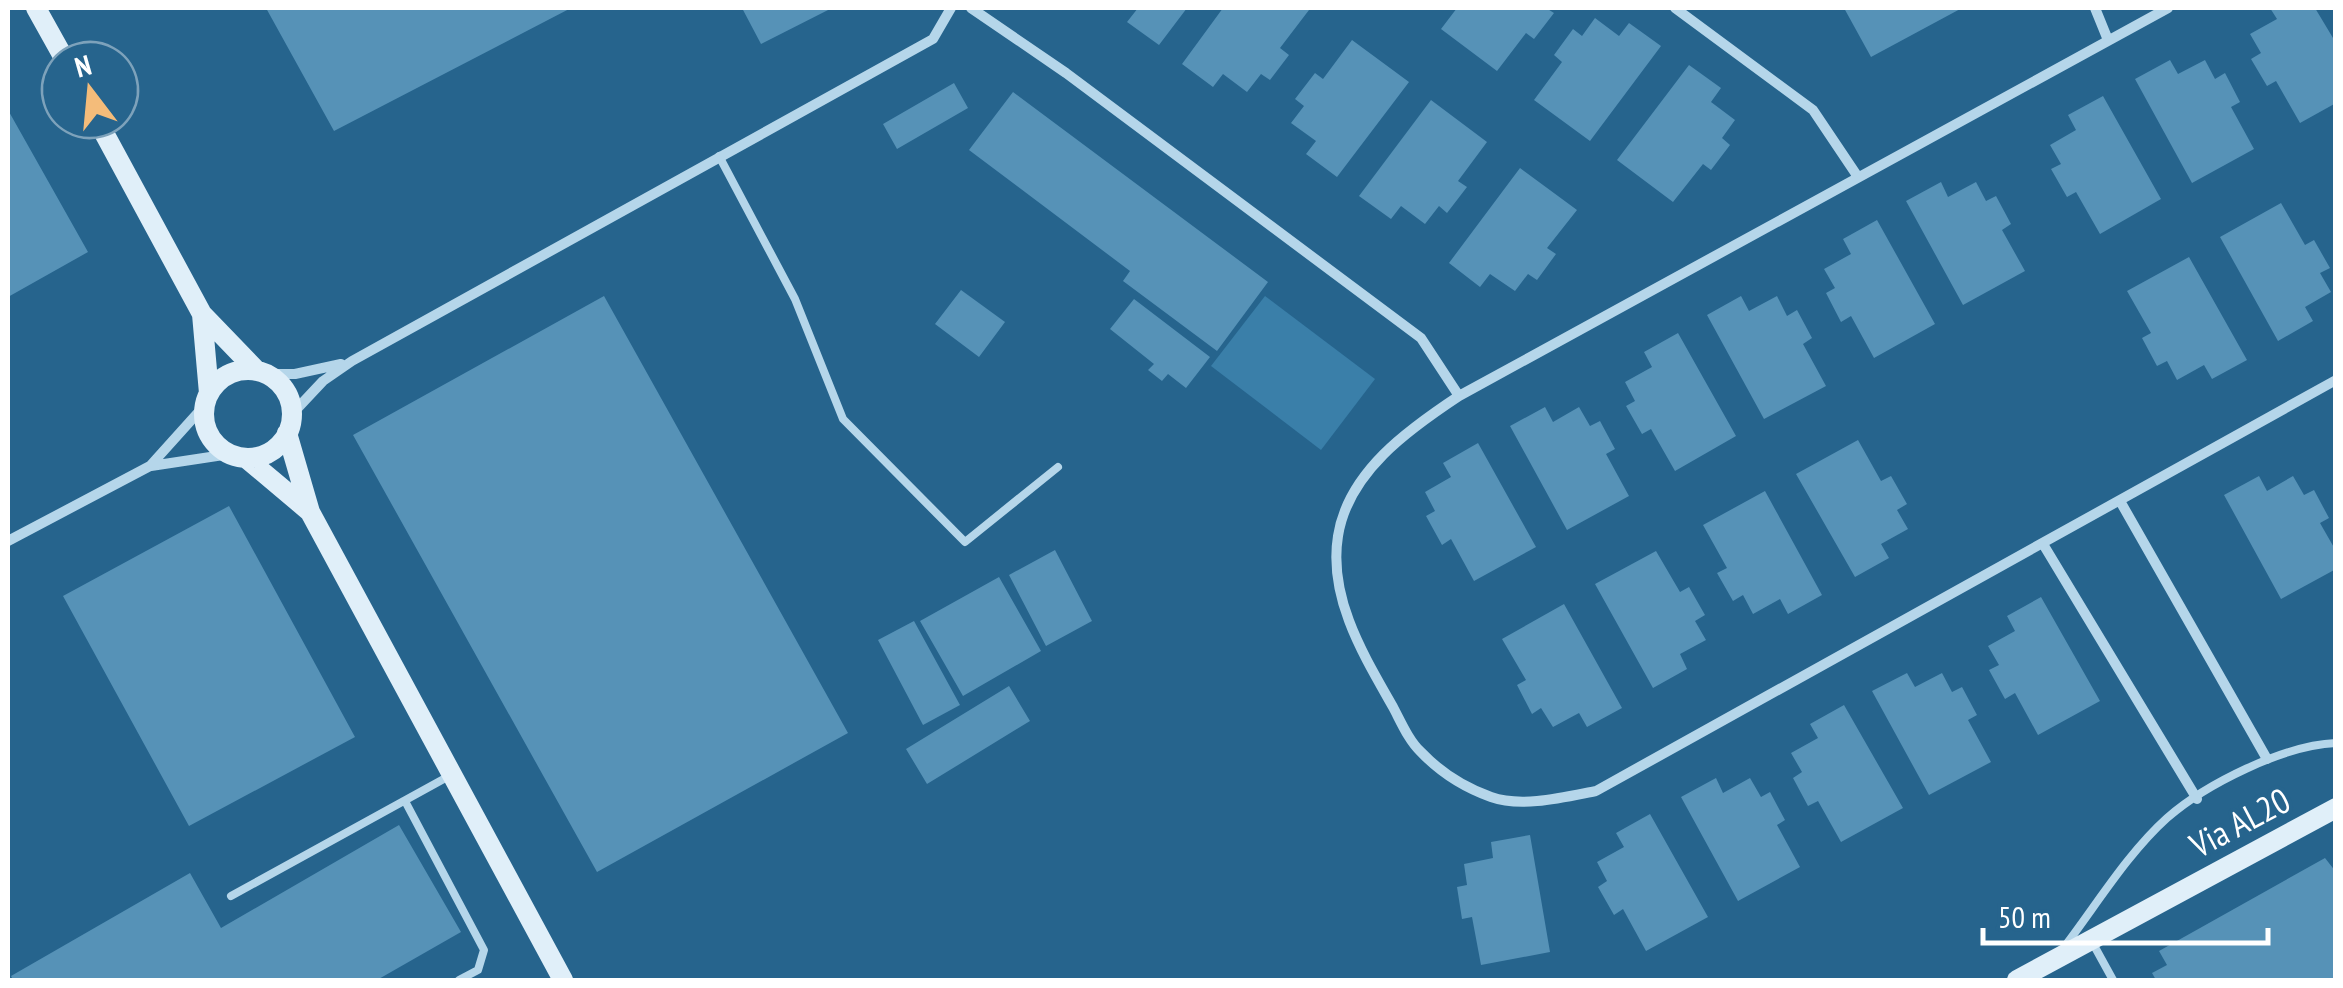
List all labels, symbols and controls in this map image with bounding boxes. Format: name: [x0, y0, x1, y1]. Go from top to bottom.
north arrow: [40, 40, 140, 140]
text: N: [71, 46, 95, 85]
street label: Via AL20: [2181, 777, 2298, 868]
scale bar: [1983, 883, 2268, 945]
text: 50 m: [1998, 897, 2051, 936]

